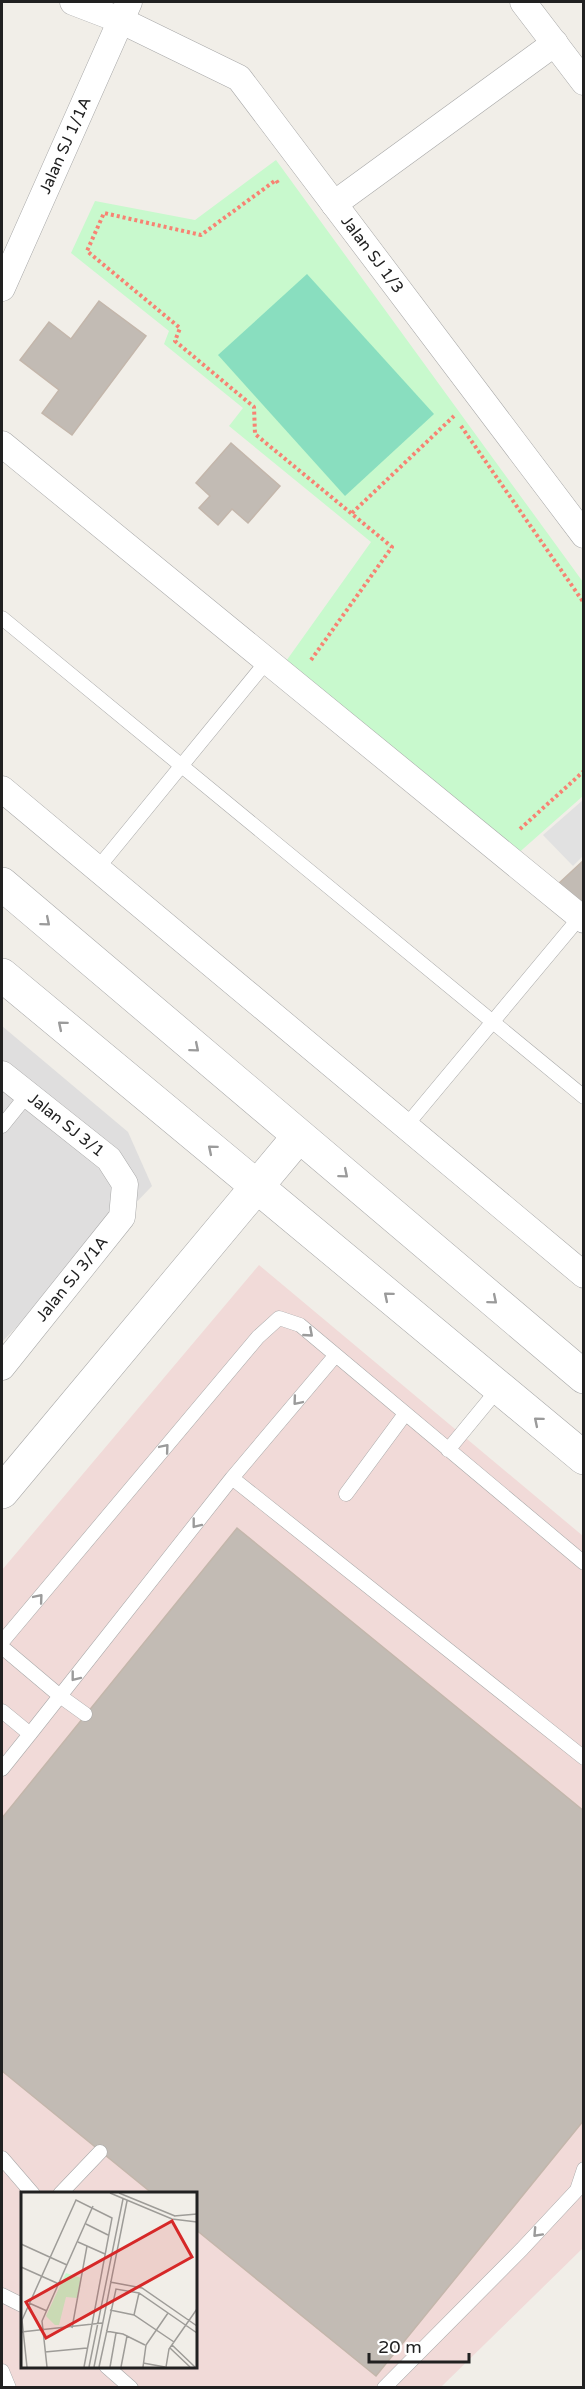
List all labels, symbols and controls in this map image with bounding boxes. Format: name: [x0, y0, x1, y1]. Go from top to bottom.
street label: Jalan SJ 1/1A: [35, 94, 96, 197]
street label: Jalan SJ 1/3: [337, 212, 408, 297]
one-way arrow: [39, 915, 50, 926]
one-way arrow: [58, 1021, 69, 1032]
one-way arrow: [188, 1041, 199, 1052]
street label: Jalan SJ 3/1: [24, 1089, 108, 1161]
one-way arrow: [208, 1146, 219, 1157]
one-way arrow: [337, 1167, 348, 1178]
street label: Jalan SJ 3/1A: [32, 1232, 113, 1326]
one-way arrow: [384, 1292, 395, 1303]
one-way arrow: [486, 1293, 497, 1304]
one-way arrow: [302, 1326, 313, 1337]
one-way arrow: [294, 1394, 305, 1405]
one-way arrow: [534, 1417, 545, 1428]
one-way arrow: [157, 1444, 168, 1455]
one-way arrow: [192, 1518, 203, 1529]
one-way arrow: [32, 1594, 43, 1605]
one-way arrow: [71, 1670, 82, 1681]
inset map: [21, 2192, 196, 2368]
one-way arrow: [534, 2226, 545, 2237]
scale bar: [369, 2326, 470, 2364]
text: 20 m: [378, 2336, 422, 2358]

